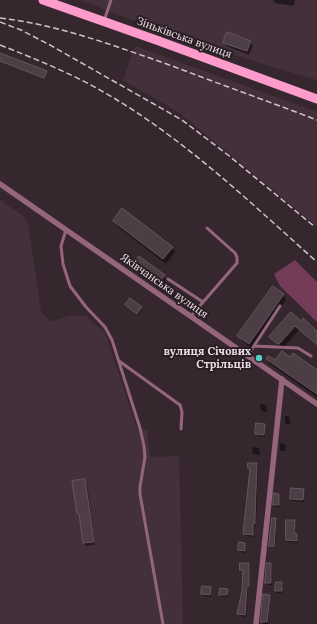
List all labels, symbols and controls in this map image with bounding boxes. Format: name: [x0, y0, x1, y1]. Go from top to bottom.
street label: Зіньківська вулиця: [134, 15, 234, 61]
street label: Яківчанська вулиця: [118, 251, 210, 321]
place label: вулиця Січових Стрільців: [163, 345, 251, 371]
marker: вулиця Січових Стрільців: [254, 353, 264, 363]

